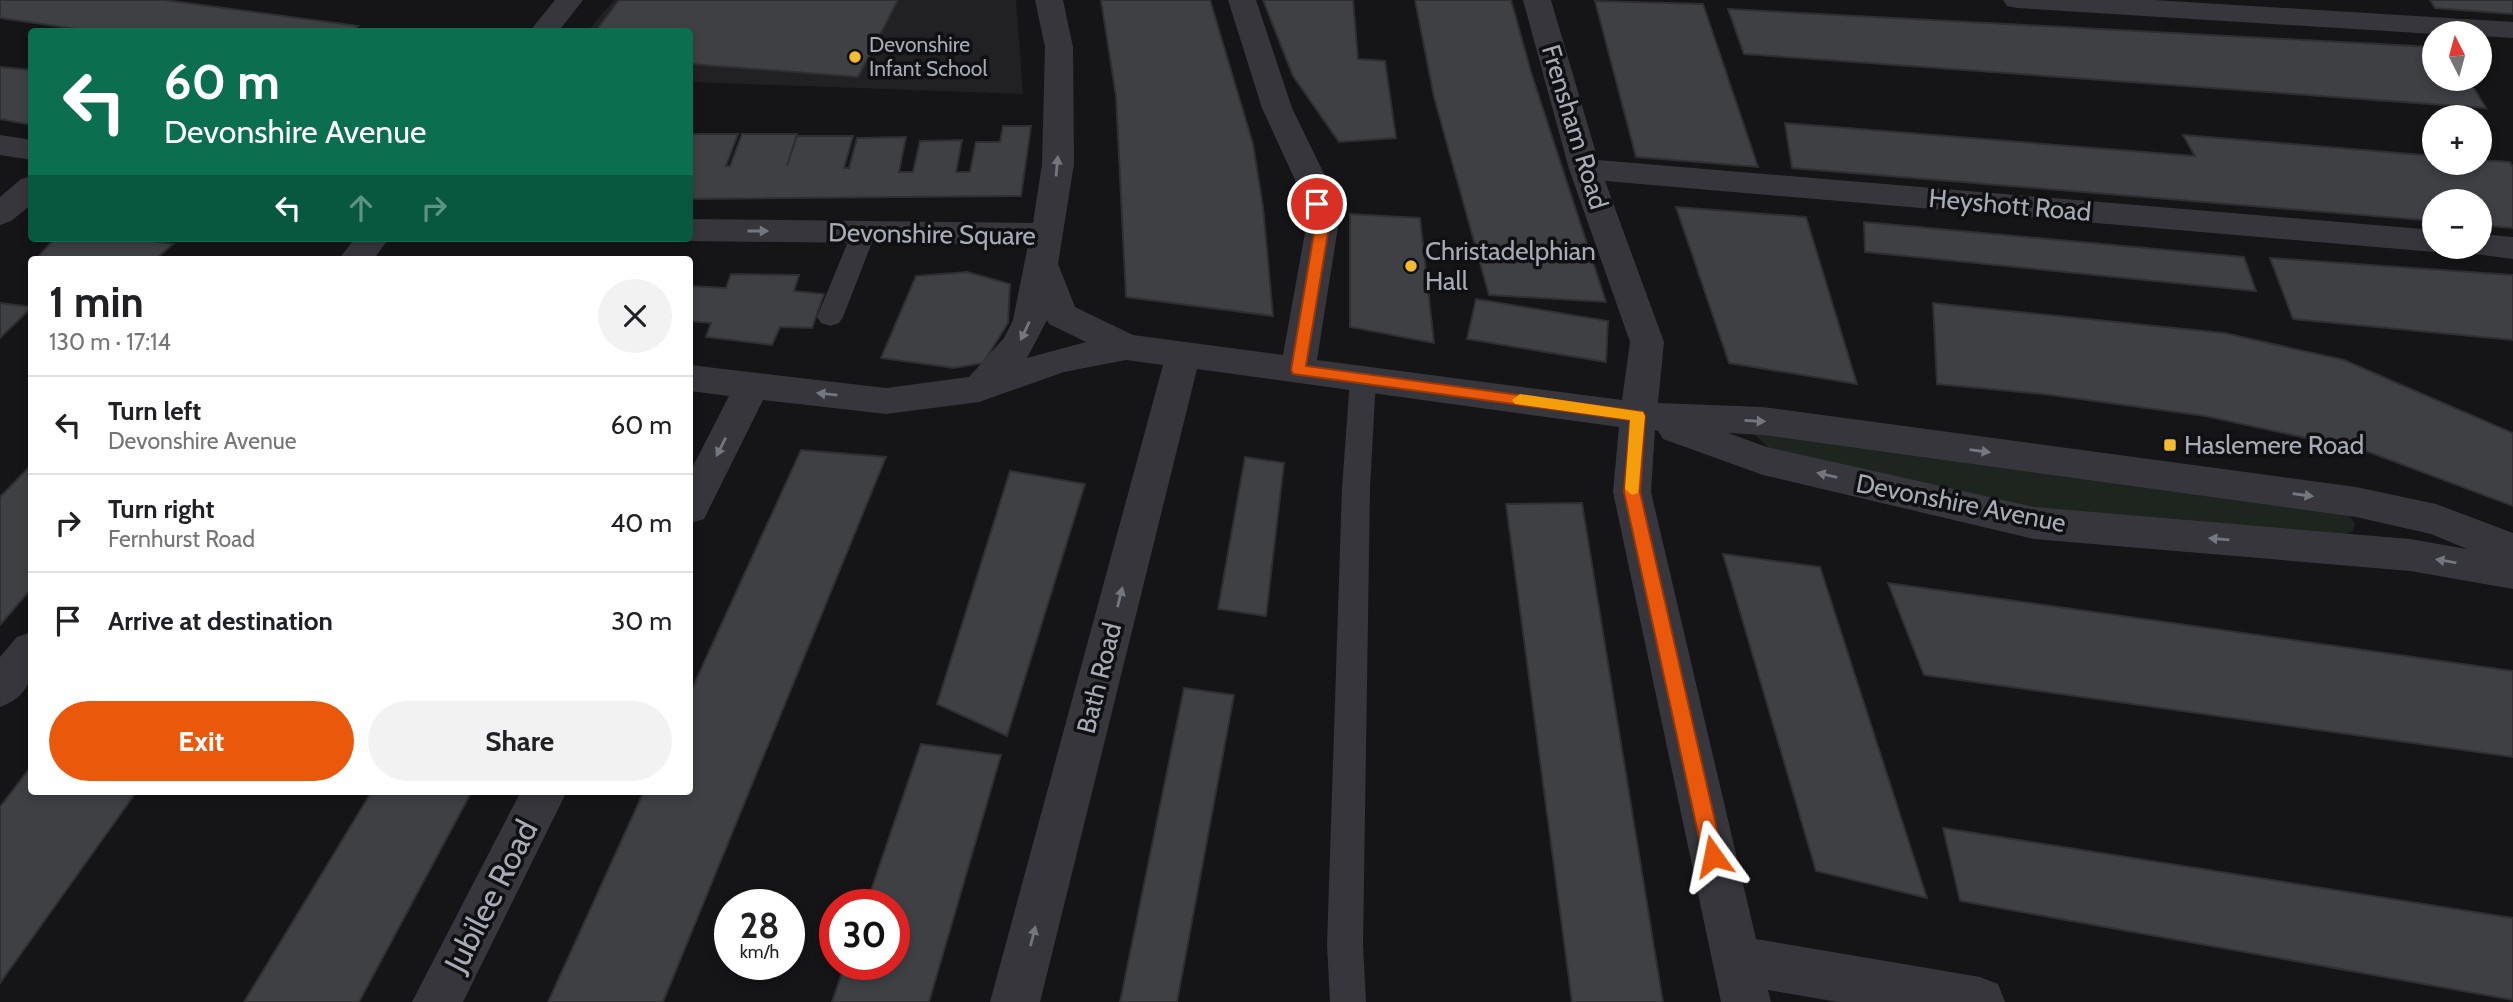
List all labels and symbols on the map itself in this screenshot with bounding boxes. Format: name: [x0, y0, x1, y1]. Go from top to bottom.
north arrow: [2422, 21, 2492, 91]
place label: Devonshire Infant School: [869, 32, 987, 81]
street label: Frensham Road: [1535, 41, 1615, 213]
marker: Devonshire Infant School: [847, 49, 863, 65]
one-way arrow: [1052, 155, 1063, 177]
pin: [1287, 174, 1347, 234]
street label: Heyshott Road: [1927, 182, 2093, 228]
street label: Devonshire Square: [828, 216, 1036, 252]
one-way arrow: [747, 225, 769, 237]
place label: Christadelphian Hall: [1425, 235, 1596, 297]
marker: Christadelphian Hall: [1403, 258, 1419, 274]
one-way arrow: [1019, 321, 1031, 341]
one-way arrow: [816, 389, 838, 400]
one-way arrow: [1744, 416, 1766, 427]
place label: Haslemere Road: [2184, 429, 2364, 461]
one-way arrow: [715, 437, 726, 457]
marker: Haslemere Road: [2162, 437, 2178, 453]
one-way arrow: [1969, 445, 1991, 456]
street label: Devonshire Avenue: [1853, 467, 2069, 539]
one-way arrow: [1816, 470, 1838, 481]
one-way arrow: [2292, 490, 2314, 501]
one-way arrow: [2208, 533, 2230, 544]
one-way arrow: [2435, 555, 2457, 566]
one-way arrow: [1115, 586, 1126, 608]
street label: Bath Road: [1070, 619, 1128, 737]
street label: Jubilee Road: [435, 813, 546, 979]
position arrow: [1676, 819, 1750, 893]
speed limit sign: 30: [819, 889, 910, 980]
one-way arrow: [1028, 925, 1038, 946]

